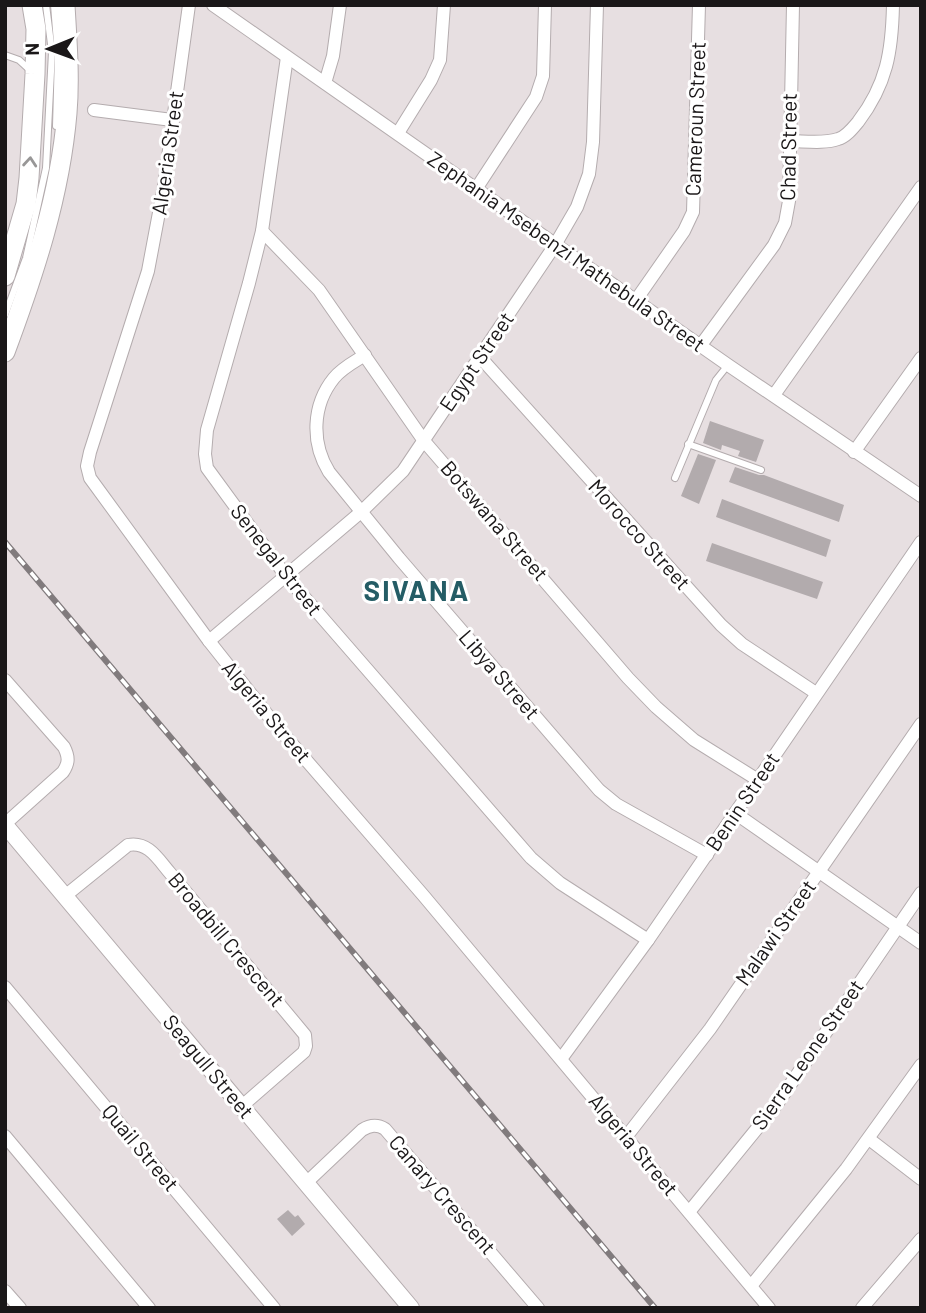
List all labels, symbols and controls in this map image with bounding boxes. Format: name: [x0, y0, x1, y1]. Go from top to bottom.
north arrow: [14, 14, 84, 84]
street label: Cameroun Street: [679, 41, 710, 197]
text: N: [20, 43, 43, 56]
street label: Algeria Street: [145, 89, 188, 217]
street label: Chad Street: [774, 93, 801, 201]
street label: Zephania Msebenzi Mathebula Street: [424, 145, 710, 356]
one-way arrow: [22, 156, 37, 167]
street label: Egypt Street: [433, 307, 518, 416]
street label: Botswana Street: [436, 455, 554, 585]
street label: Morocco Street: [584, 474, 696, 594]
street label: Senegal Street: [226, 499, 328, 620]
district label: SIVANA: [364, 573, 470, 607]
street label: Libya Street: [455, 624, 546, 724]
street label: Algeria Street: [217, 655, 317, 767]
street label: Benin Street: [700, 747, 784, 855]
street label: Broadbill Crescent: [164, 867, 291, 1011]
street label: Malawi Street: [729, 875, 820, 990]
street label: Sierra Leone Street: [746, 974, 868, 1134]
street label: Seagull Street: [159, 1009, 260, 1123]
street label: Algeria Street: [584, 1088, 684, 1200]
street label: Quail Street: [98, 1098, 185, 1196]
street label: Canary Crescent: [385, 1129, 502, 1259]

